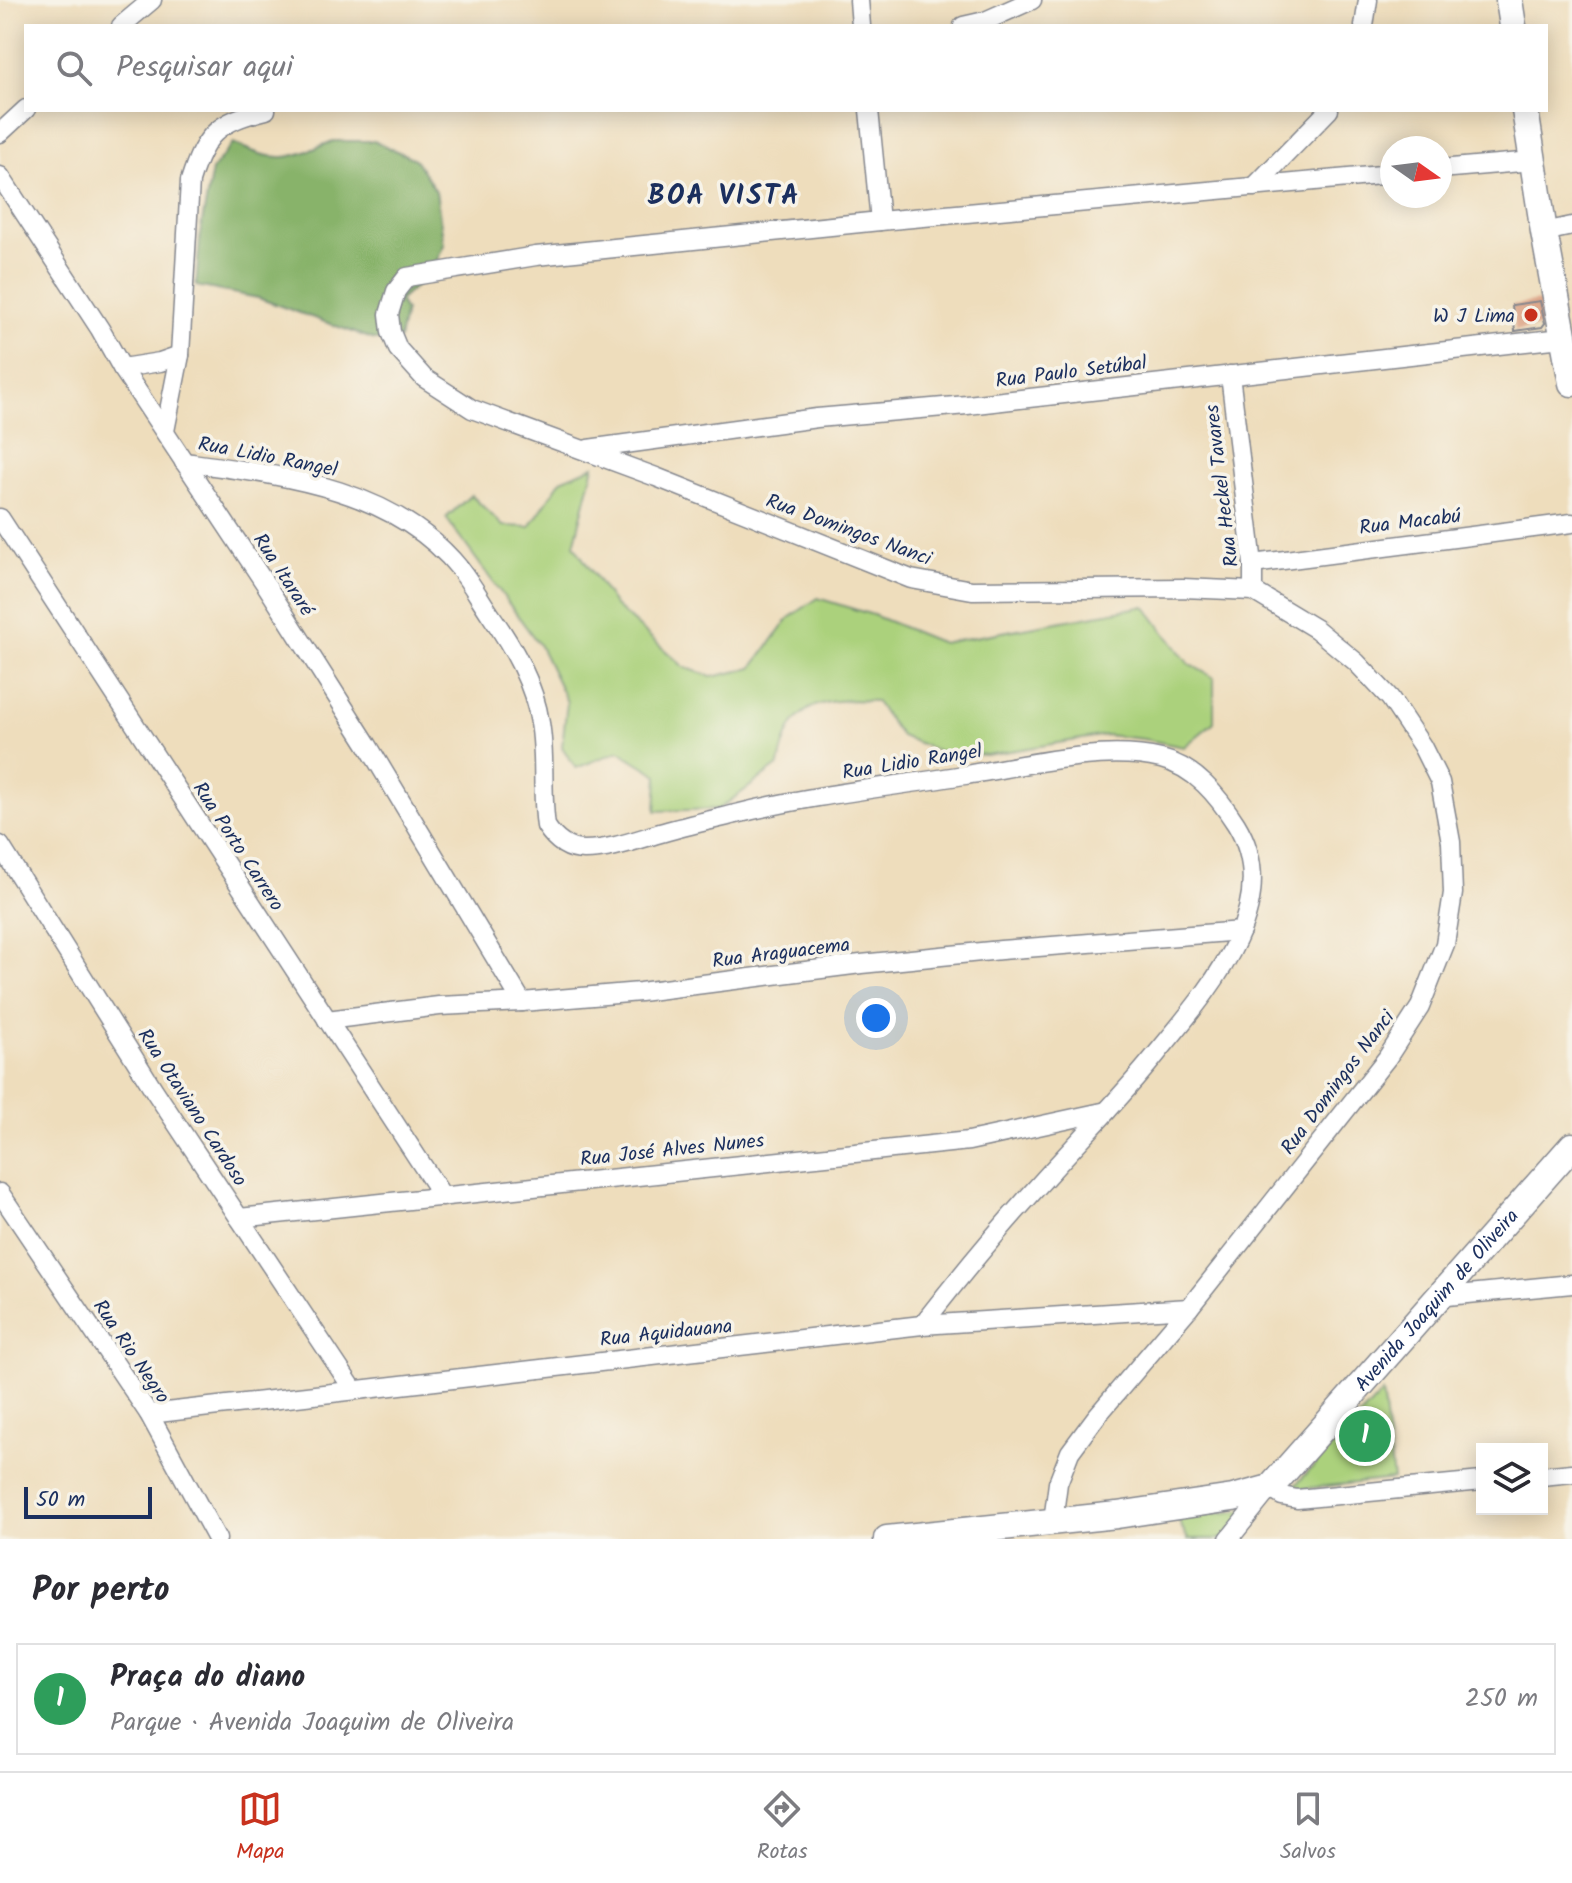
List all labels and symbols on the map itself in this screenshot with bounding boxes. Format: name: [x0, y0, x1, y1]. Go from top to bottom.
north arrow: [1380, 136, 1452, 208]
district label: BOA VISTA: [647, 174, 801, 219]
place label: W J Lima: [1433, 301, 1515, 333]
marker: W J Lima: [1522, 306, 1540, 324]
street label: Rua Paulo Setúbal: [994, 348, 1149, 398]
street label: Rua Heckel Tavares: [1197, 402, 1249, 569]
street label: Rua Lidio Rangel: [195, 429, 340, 487]
street label: Rua Domingos Nanci: [761, 486, 937, 576]
street label: Rua Macabú: [1358, 501, 1463, 545]
street label: Rua Itararé: [243, 527, 322, 624]
street label: Rua Lidio Rangel: [840, 736, 985, 790]
street label: Rua Porto Carrero: [183, 776, 291, 918]
street label: Rua Araguacema: [711, 930, 852, 978]
your location: [856, 998, 896, 1038]
street label: Rua Domingos Nanci: [1273, 1003, 1405, 1162]
street label: Rua Otaviano Cardoso: [128, 1023, 255, 1194]
street label: Rua José Alves Nunes: [579, 1125, 766, 1177]
street label: Avenida Joaquim de Oliveira: [1348, 1202, 1528, 1400]
street label: Rua Rio Negro: [84, 1293, 177, 1411]
street label: Rua Aquidauana: [598, 1311, 734, 1357]
pin: 1: [1339, 1406, 1391, 1466]
scale bar: [24, 1483, 152, 1519]

